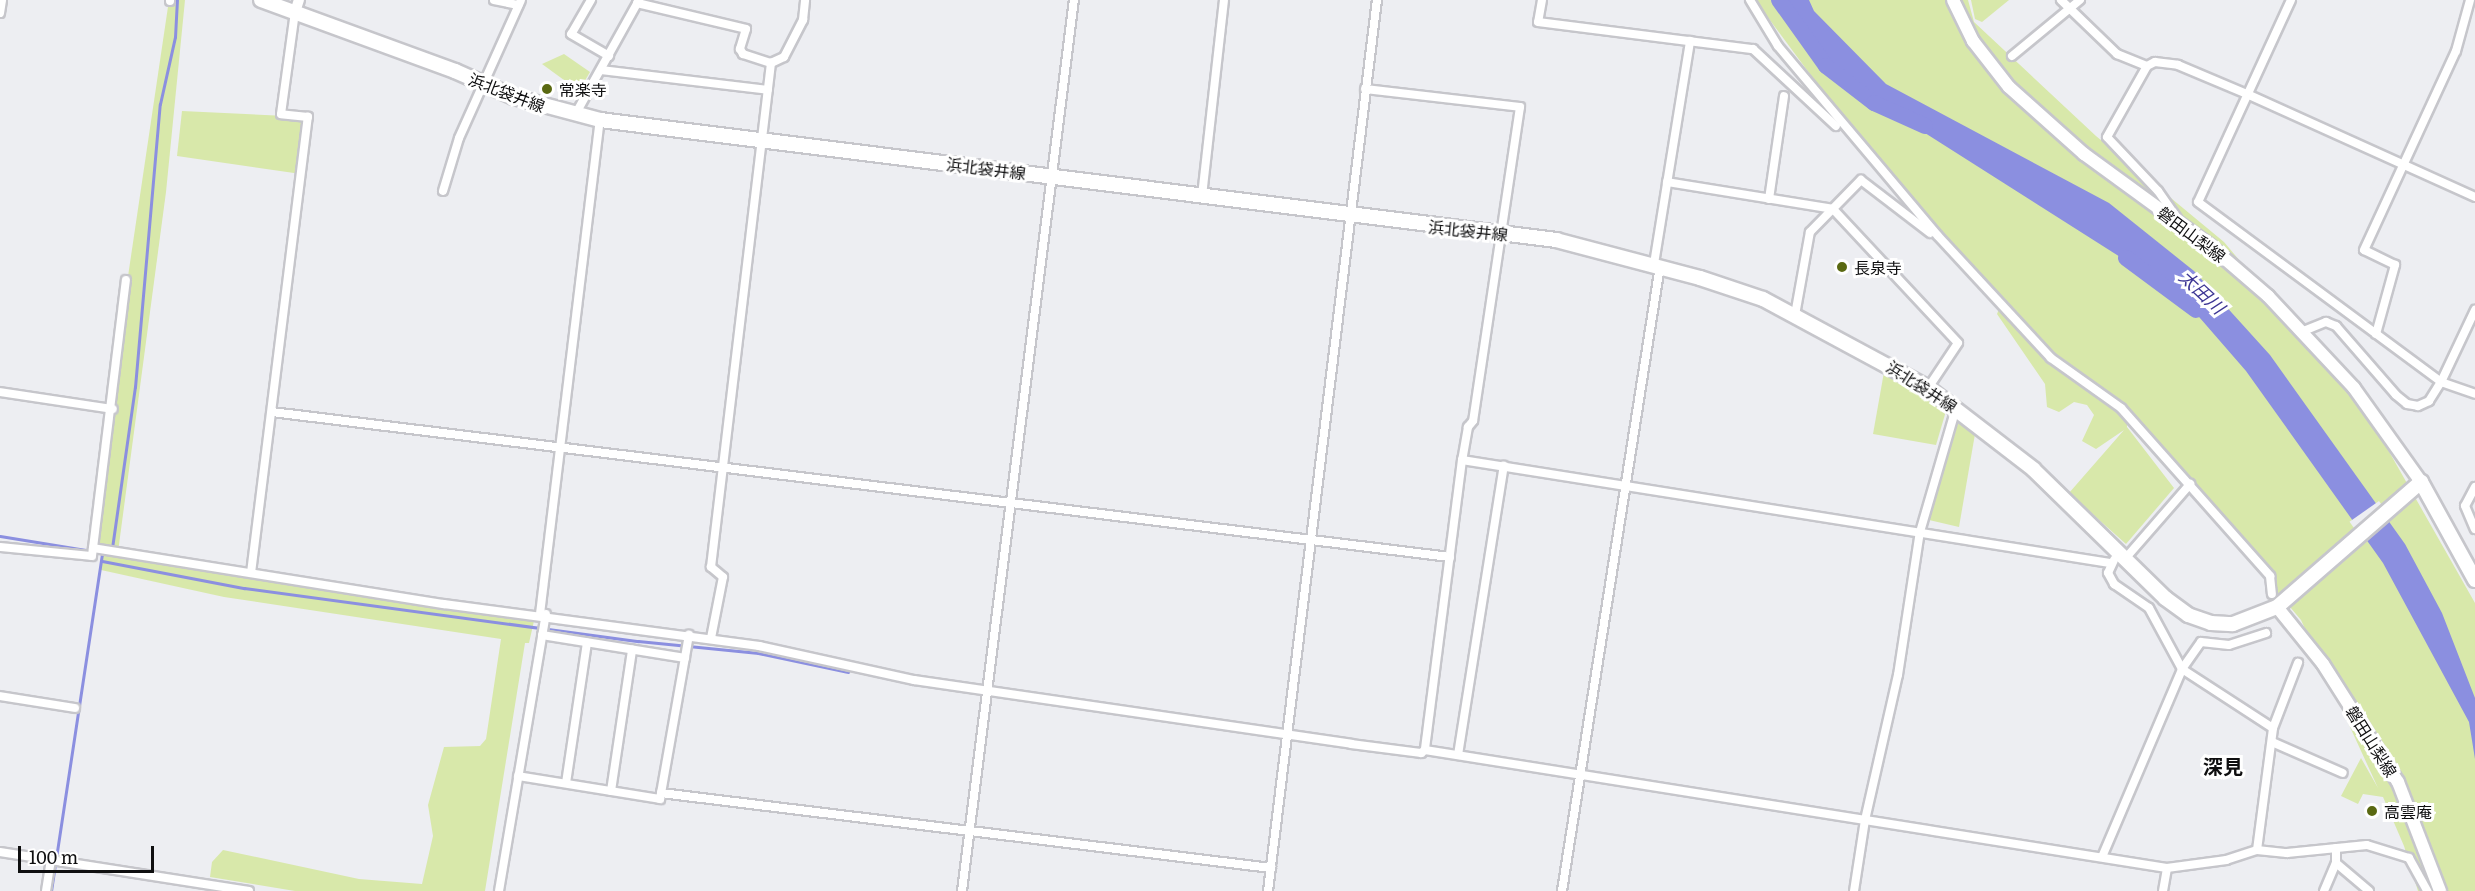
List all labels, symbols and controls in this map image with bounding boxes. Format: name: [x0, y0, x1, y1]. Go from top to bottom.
street label: 浜北袋井線: [466, 69, 548, 115]
place label: 常楽寺: [559, 79, 607, 99]
marker: 常楽寺: [540, 82, 554, 96]
street label: 浜北袋井線: [945, 154, 1027, 182]
street label: 磐田山梨線: [2154, 202, 2230, 266]
street label: 浜北袋井線: [1427, 216, 1509, 244]
place label: 長泉寺: [1854, 257, 1902, 277]
marker: 長泉寺: [1835, 260, 1849, 274]
water label: 太田川: [2175, 266, 2229, 318]
street label: 浜北袋井線: [1883, 356, 1961, 416]
street label: 磐田山梨線: [2343, 702, 2401, 780]
district label: 深見: [2203, 753, 2243, 777]
place label: 高雲庵: [2384, 801, 2432, 821]
marker: 高雲庵: [2365, 804, 2379, 818]
scale bar: [21, 834, 158, 872]
text: 100 m: [29, 843, 78, 870]

